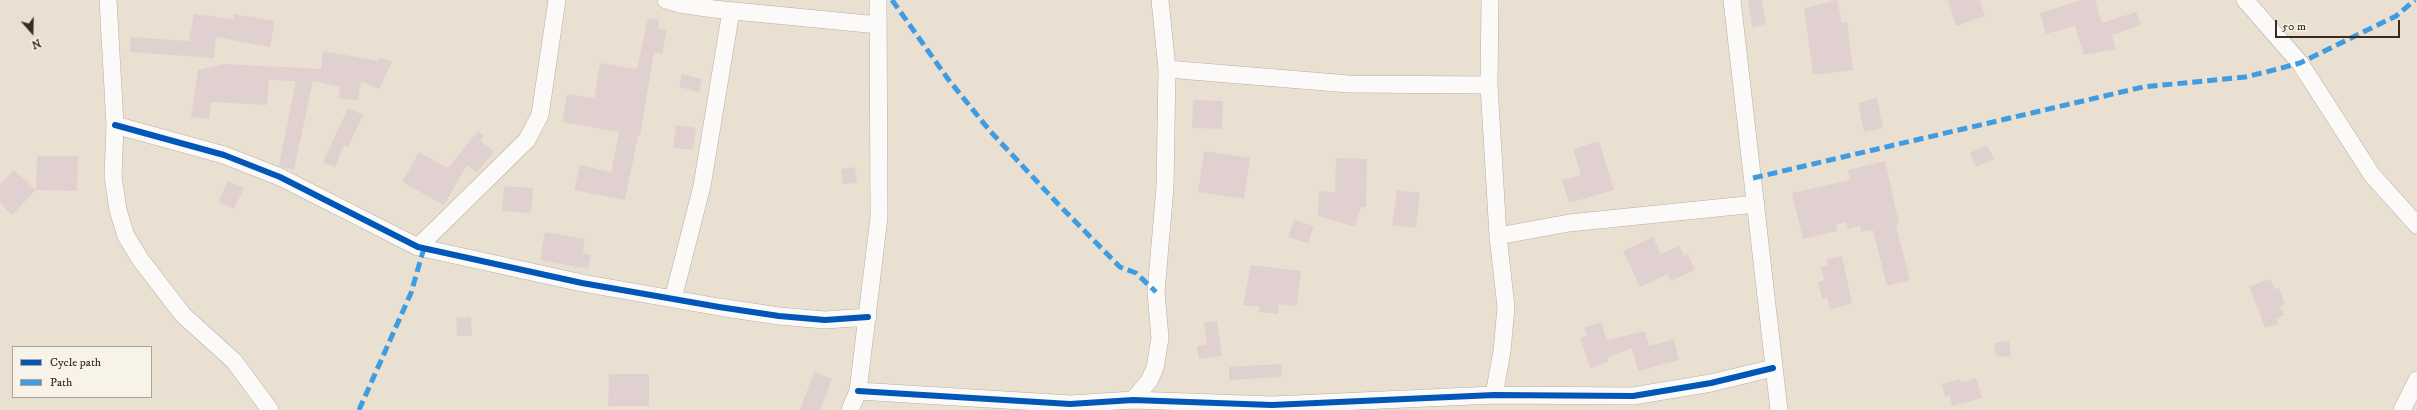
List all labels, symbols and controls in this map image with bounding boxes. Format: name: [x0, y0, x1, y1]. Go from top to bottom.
north arrow: [12, 12, 52, 52]
scale bar: [2277, 12, 2402, 38]
text: 50 m: [2282, 19, 2306, 34]
text: N: [29, 35, 43, 51]
legend: [12, 346, 152, 398]
text: Cycle path: [50, 355, 101, 370]
text: Path: [50, 375, 72, 390]

